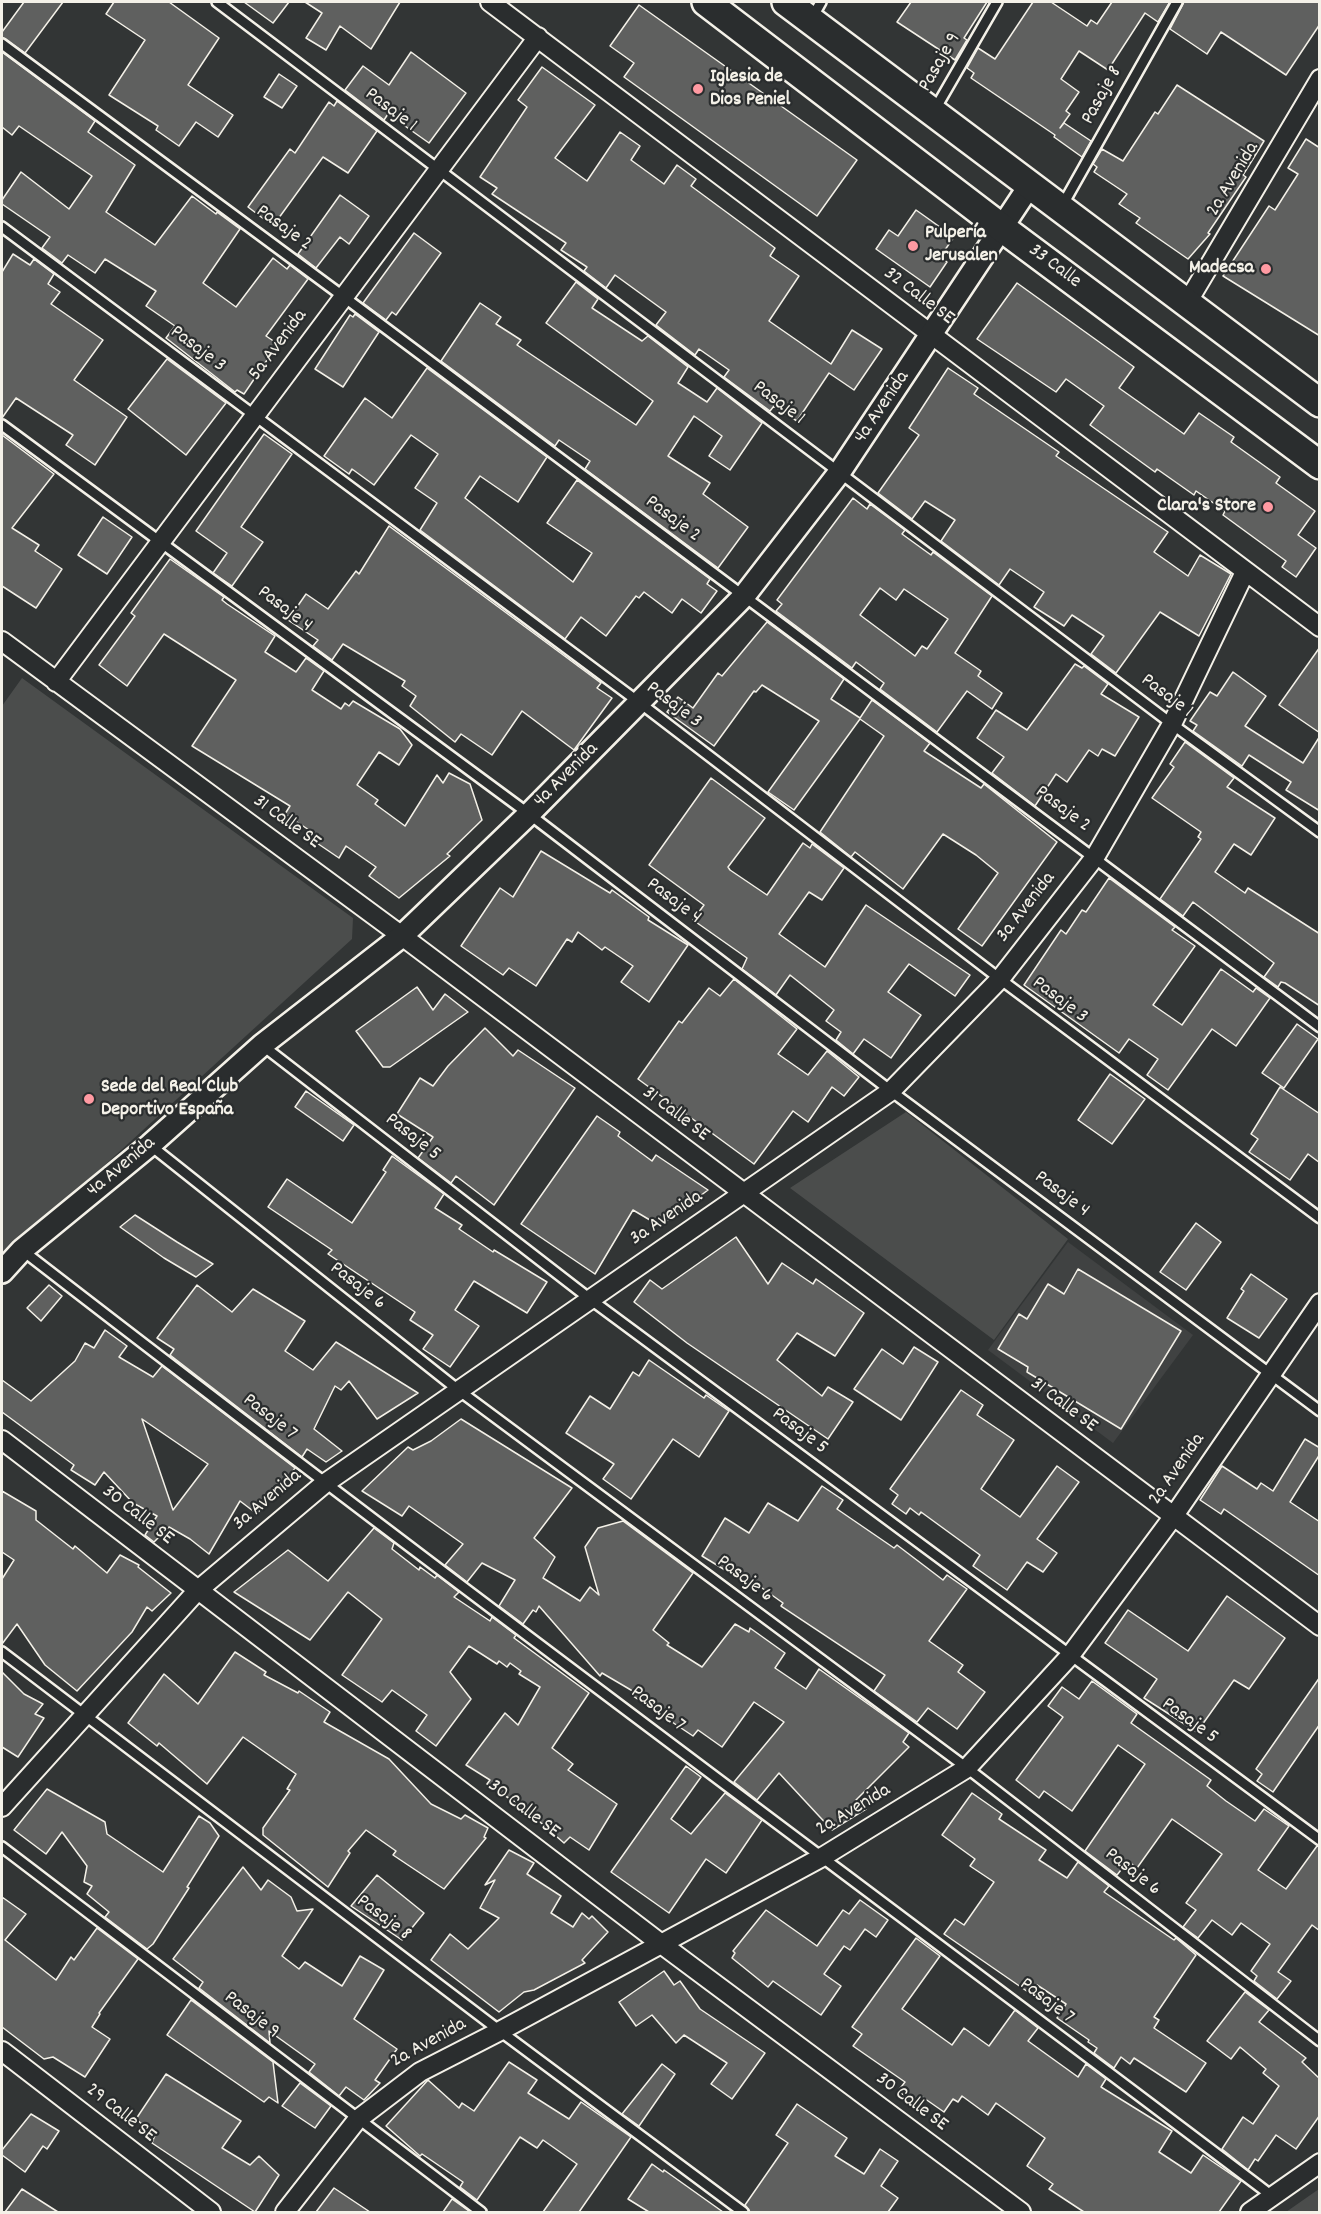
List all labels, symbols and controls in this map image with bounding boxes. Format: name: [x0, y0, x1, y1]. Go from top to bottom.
street label: Pasaje 9: [915, 29, 967, 97]
street label: Pasaje 8: [1077, 63, 1129, 129]
place label: Iglesia de Dios Peniel: [710, 66, 790, 113]
marker: Iglesia de Dios Peniel: [691, 82, 705, 96]
street label: Pasaje 1: [359, 84, 421, 138]
street label: 2a Avenida: [1202, 138, 1266, 222]
street label: Pasaje 2: [250, 201, 316, 257]
place label: Pulpería Jerusalen: [925, 222, 998, 269]
marker: Pulpería Jerusalen: [906, 239, 920, 253]
street label: 33 Calle: [1023, 239, 1085, 295]
place label: Madecsa: [1189, 257, 1254, 281]
marker: Madecsa: [1259, 262, 1273, 276]
street label: 32 Calle SE: [878, 263, 958, 331]
street label: 5a Avenida: [244, 306, 314, 386]
street label: Pasaje 3: [164, 321, 230, 379]
street label: 4a Avenida: [850, 367, 916, 449]
street label: Pasaje 1: [747, 377, 809, 431]
street label: Pasaje 2: [639, 491, 705, 549]
place label: Clara's Store: [1157, 495, 1256, 519]
marker: Clara's Store: [1261, 500, 1275, 514]
street label: Pasaje 4: [252, 581, 316, 639]
street label: Pasaje 1: [1135, 670, 1197, 724]
street label: Pasaje 3: [640, 677, 706, 735]
street label: 4a Avenida: [530, 739, 604, 813]
street label: Pasaje 2: [1029, 781, 1095, 839]
street label: 31 Calle SE: [247, 790, 325, 856]
street label: 3a Avenida: [992, 868, 1062, 948]
street label: Pasaje 4: [641, 873, 705, 931]
street label: Pasaje 3: [1026, 972, 1092, 1030]
place label: Sede del Real Club Deportivo España: [101, 1076, 238, 1123]
street label: 31 Calle SE: [637, 1082, 713, 1148]
marker: Sede del Real Club Deportivo España: [82, 1092, 96, 1106]
street label: Pasaje 5: [379, 1109, 445, 1167]
street label: 4a Avenida: [83, 1132, 161, 1204]
street label: Pasaje 4: [1029, 1166, 1093, 1224]
street label: 3a Avenida: [626, 1186, 708, 1252]
street label: Pasaje 6: [324, 1258, 390, 1316]
street label: 31 Calle SE: [1025, 1373, 1101, 1439]
street label: Pasaje 7: [237, 1389, 301, 1447]
street label: Pasaje 5: [766, 1403, 832, 1461]
street label: 2a Avenida: [1145, 1429, 1211, 1511]
street label: 3a Avenida: [229, 1465, 307, 1537]
street label: 30 Calle SE: [96, 1481, 178, 1551]
street label: Pasaje 6: [711, 1551, 777, 1609]
street label: Pasaje 7: [625, 1682, 689, 1738]
street label: Pasaje 5: [1156, 1693, 1222, 1751]
street label: 30 Calle SE: [482, 1775, 564, 1845]
street label: 2a Avenida: [812, 1779, 896, 1843]
street label: Pasaje 6: [1099, 1844, 1165, 1902]
street label: Pasaje 8: [351, 1890, 415, 1948]
street label: Pasaje 7: [1014, 1974, 1078, 2030]
street label: Pasaje 9: [218, 1987, 284, 2045]
street label: 2a Avenida: [387, 2014, 471, 2074]
street label: 30 Calle SE: [870, 2068, 952, 2138]
street label: 29 Calle SE: [80, 2079, 160, 2149]

